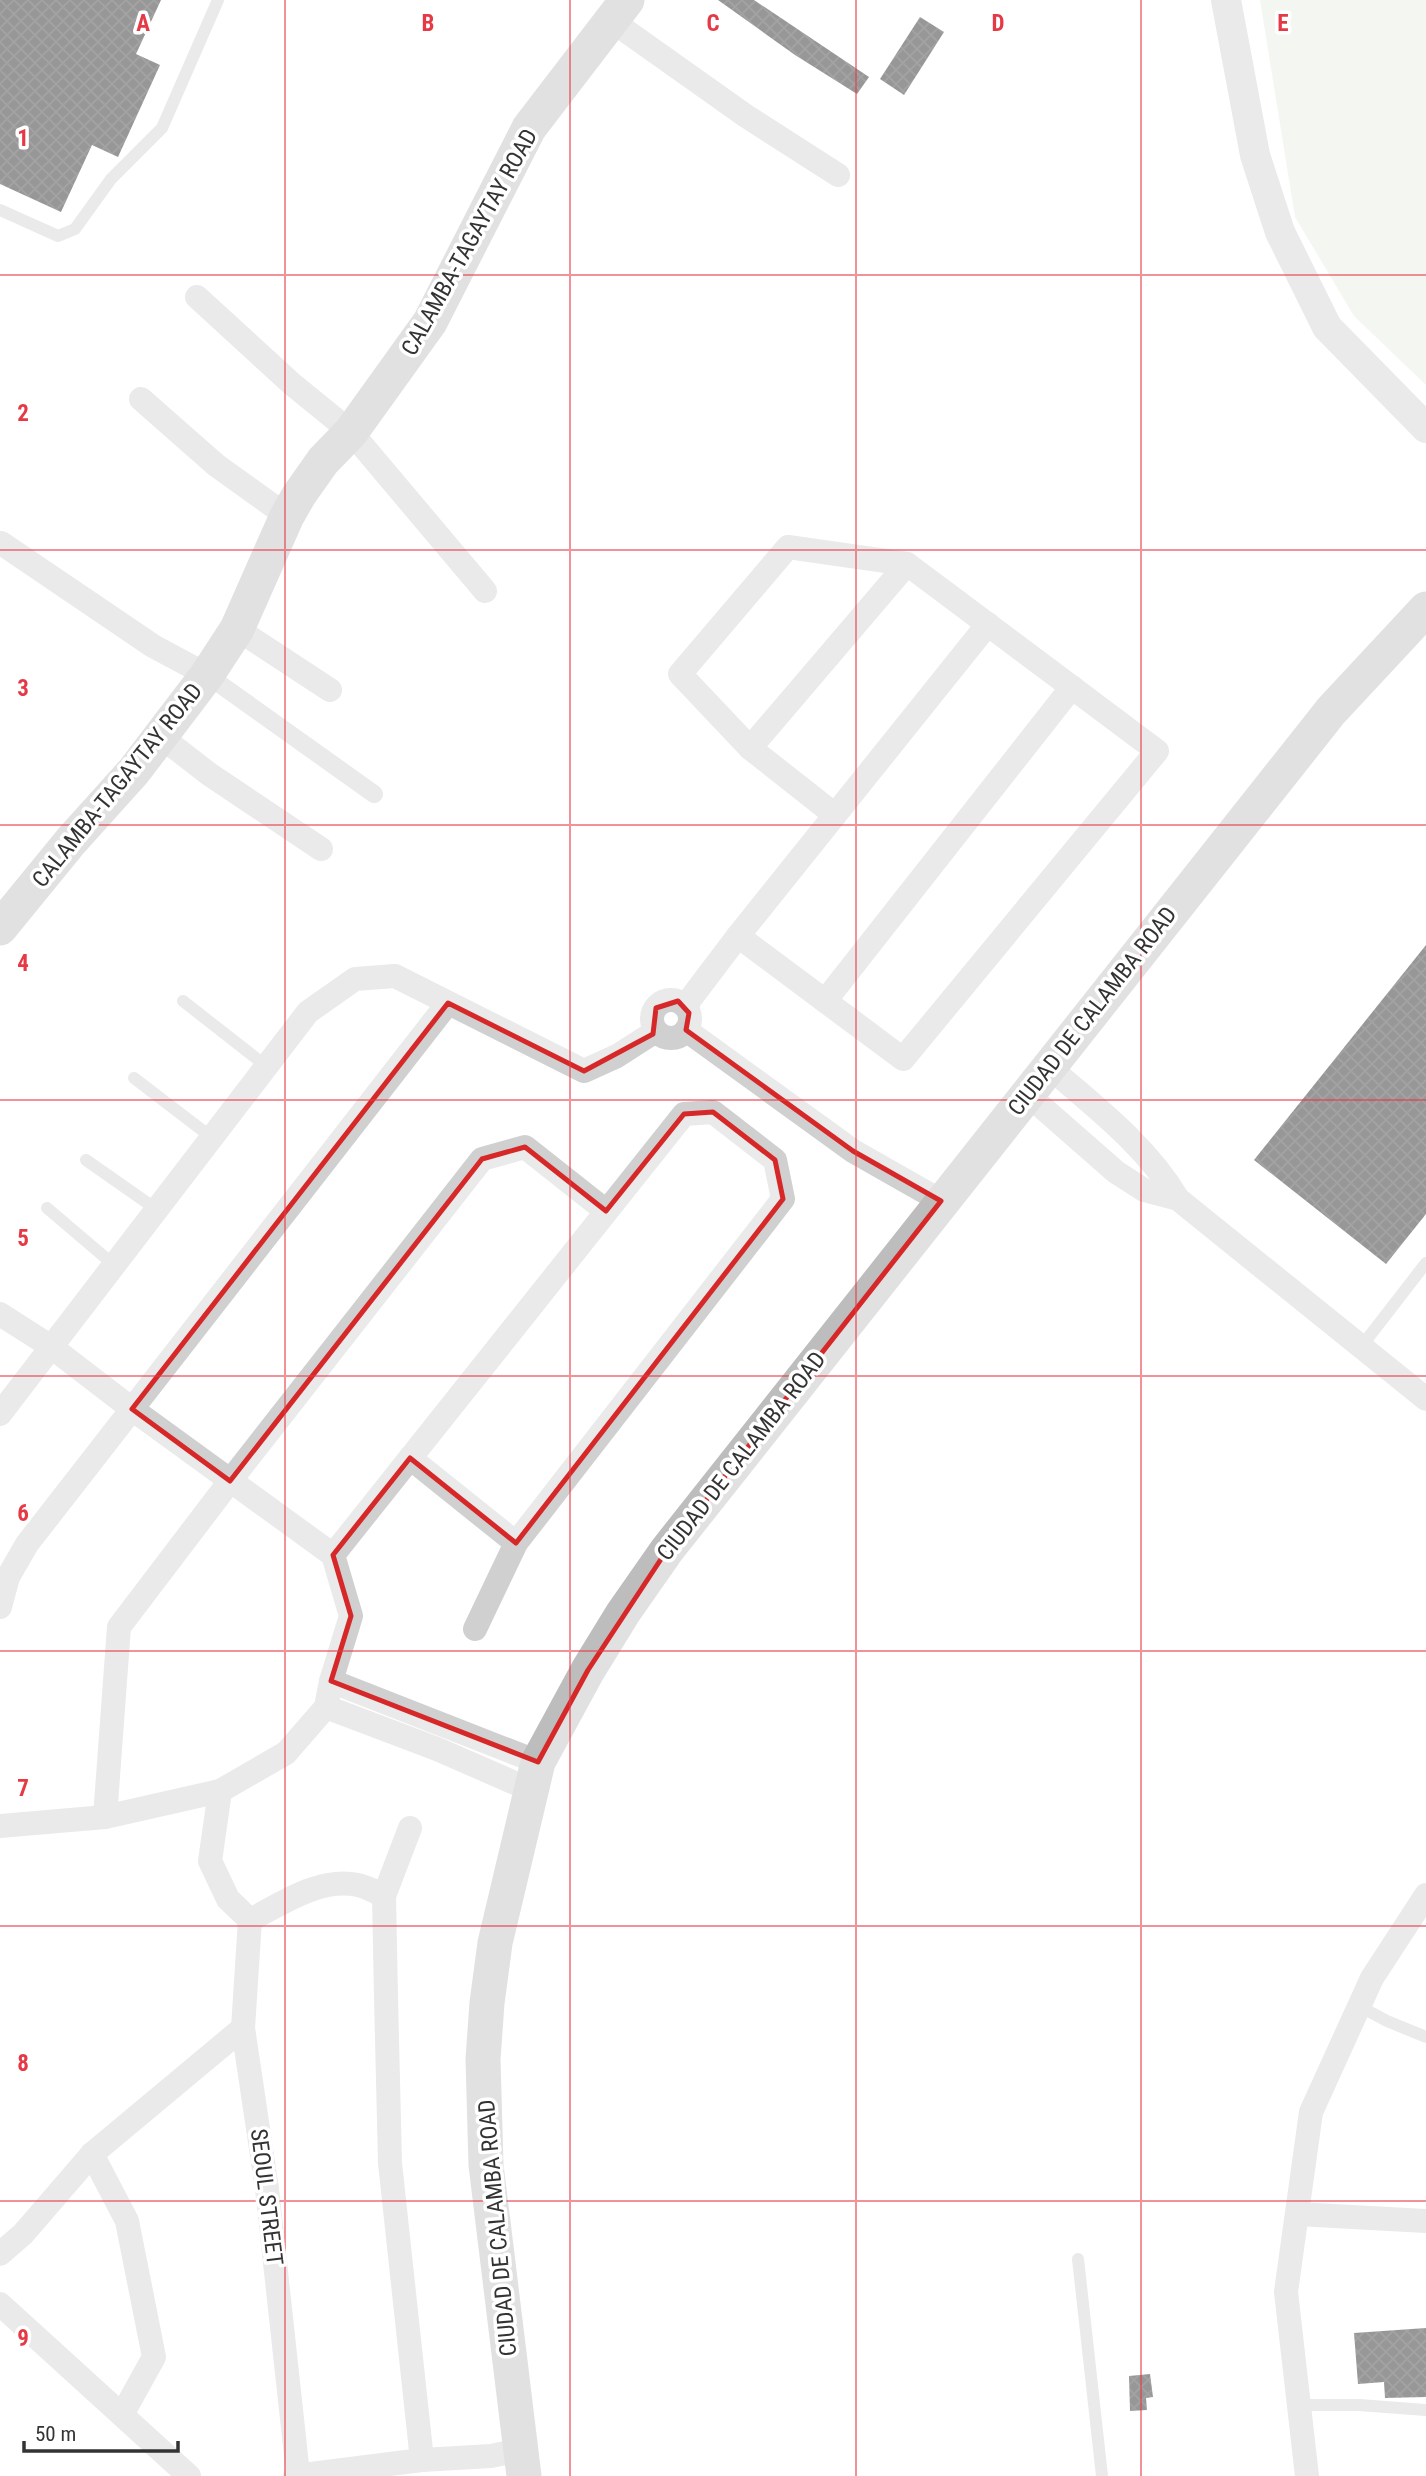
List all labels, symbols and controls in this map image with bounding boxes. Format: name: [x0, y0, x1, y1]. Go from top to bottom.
text: A: [136, 10, 150, 37]
text: B: [422, 10, 434, 37]
text: C: [706, 10, 720, 37]
text: D: [992, 10, 1005, 37]
text: E: [1277, 10, 1289, 37]
street label: CALAMBA-TAGAYTAY ROAD: [396, 124, 543, 360]
text: 1: [17, 125, 29, 152]
text: 2: [17, 400, 29, 427]
text: 3: [17, 675, 29, 702]
street label: CALAMBA-TAGAYTAY ROAD: [27, 678, 208, 893]
street label: CIUDAD DE CALAMBA ROAD: [1002, 902, 1182, 1121]
text: 4: [17, 950, 29, 977]
text: 5: [17, 1225, 29, 1252]
street label: CIUDAD DE CALAMBA ROAD: [651, 1347, 831, 1566]
text: 6: [17, 1500, 29, 1527]
text: 7: [17, 1775, 29, 1802]
text: 8: [17, 2050, 29, 2077]
street label: CIUDAD DE CALAMBA ROAD: [473, 2099, 522, 2357]
street label: SEOUL STREET: [245, 2127, 288, 2267]
text: 9: [17, 2325, 29, 2352]
scale bar: [24, 2410, 178, 2454]
text: 50 m: [35, 2422, 76, 2446]

